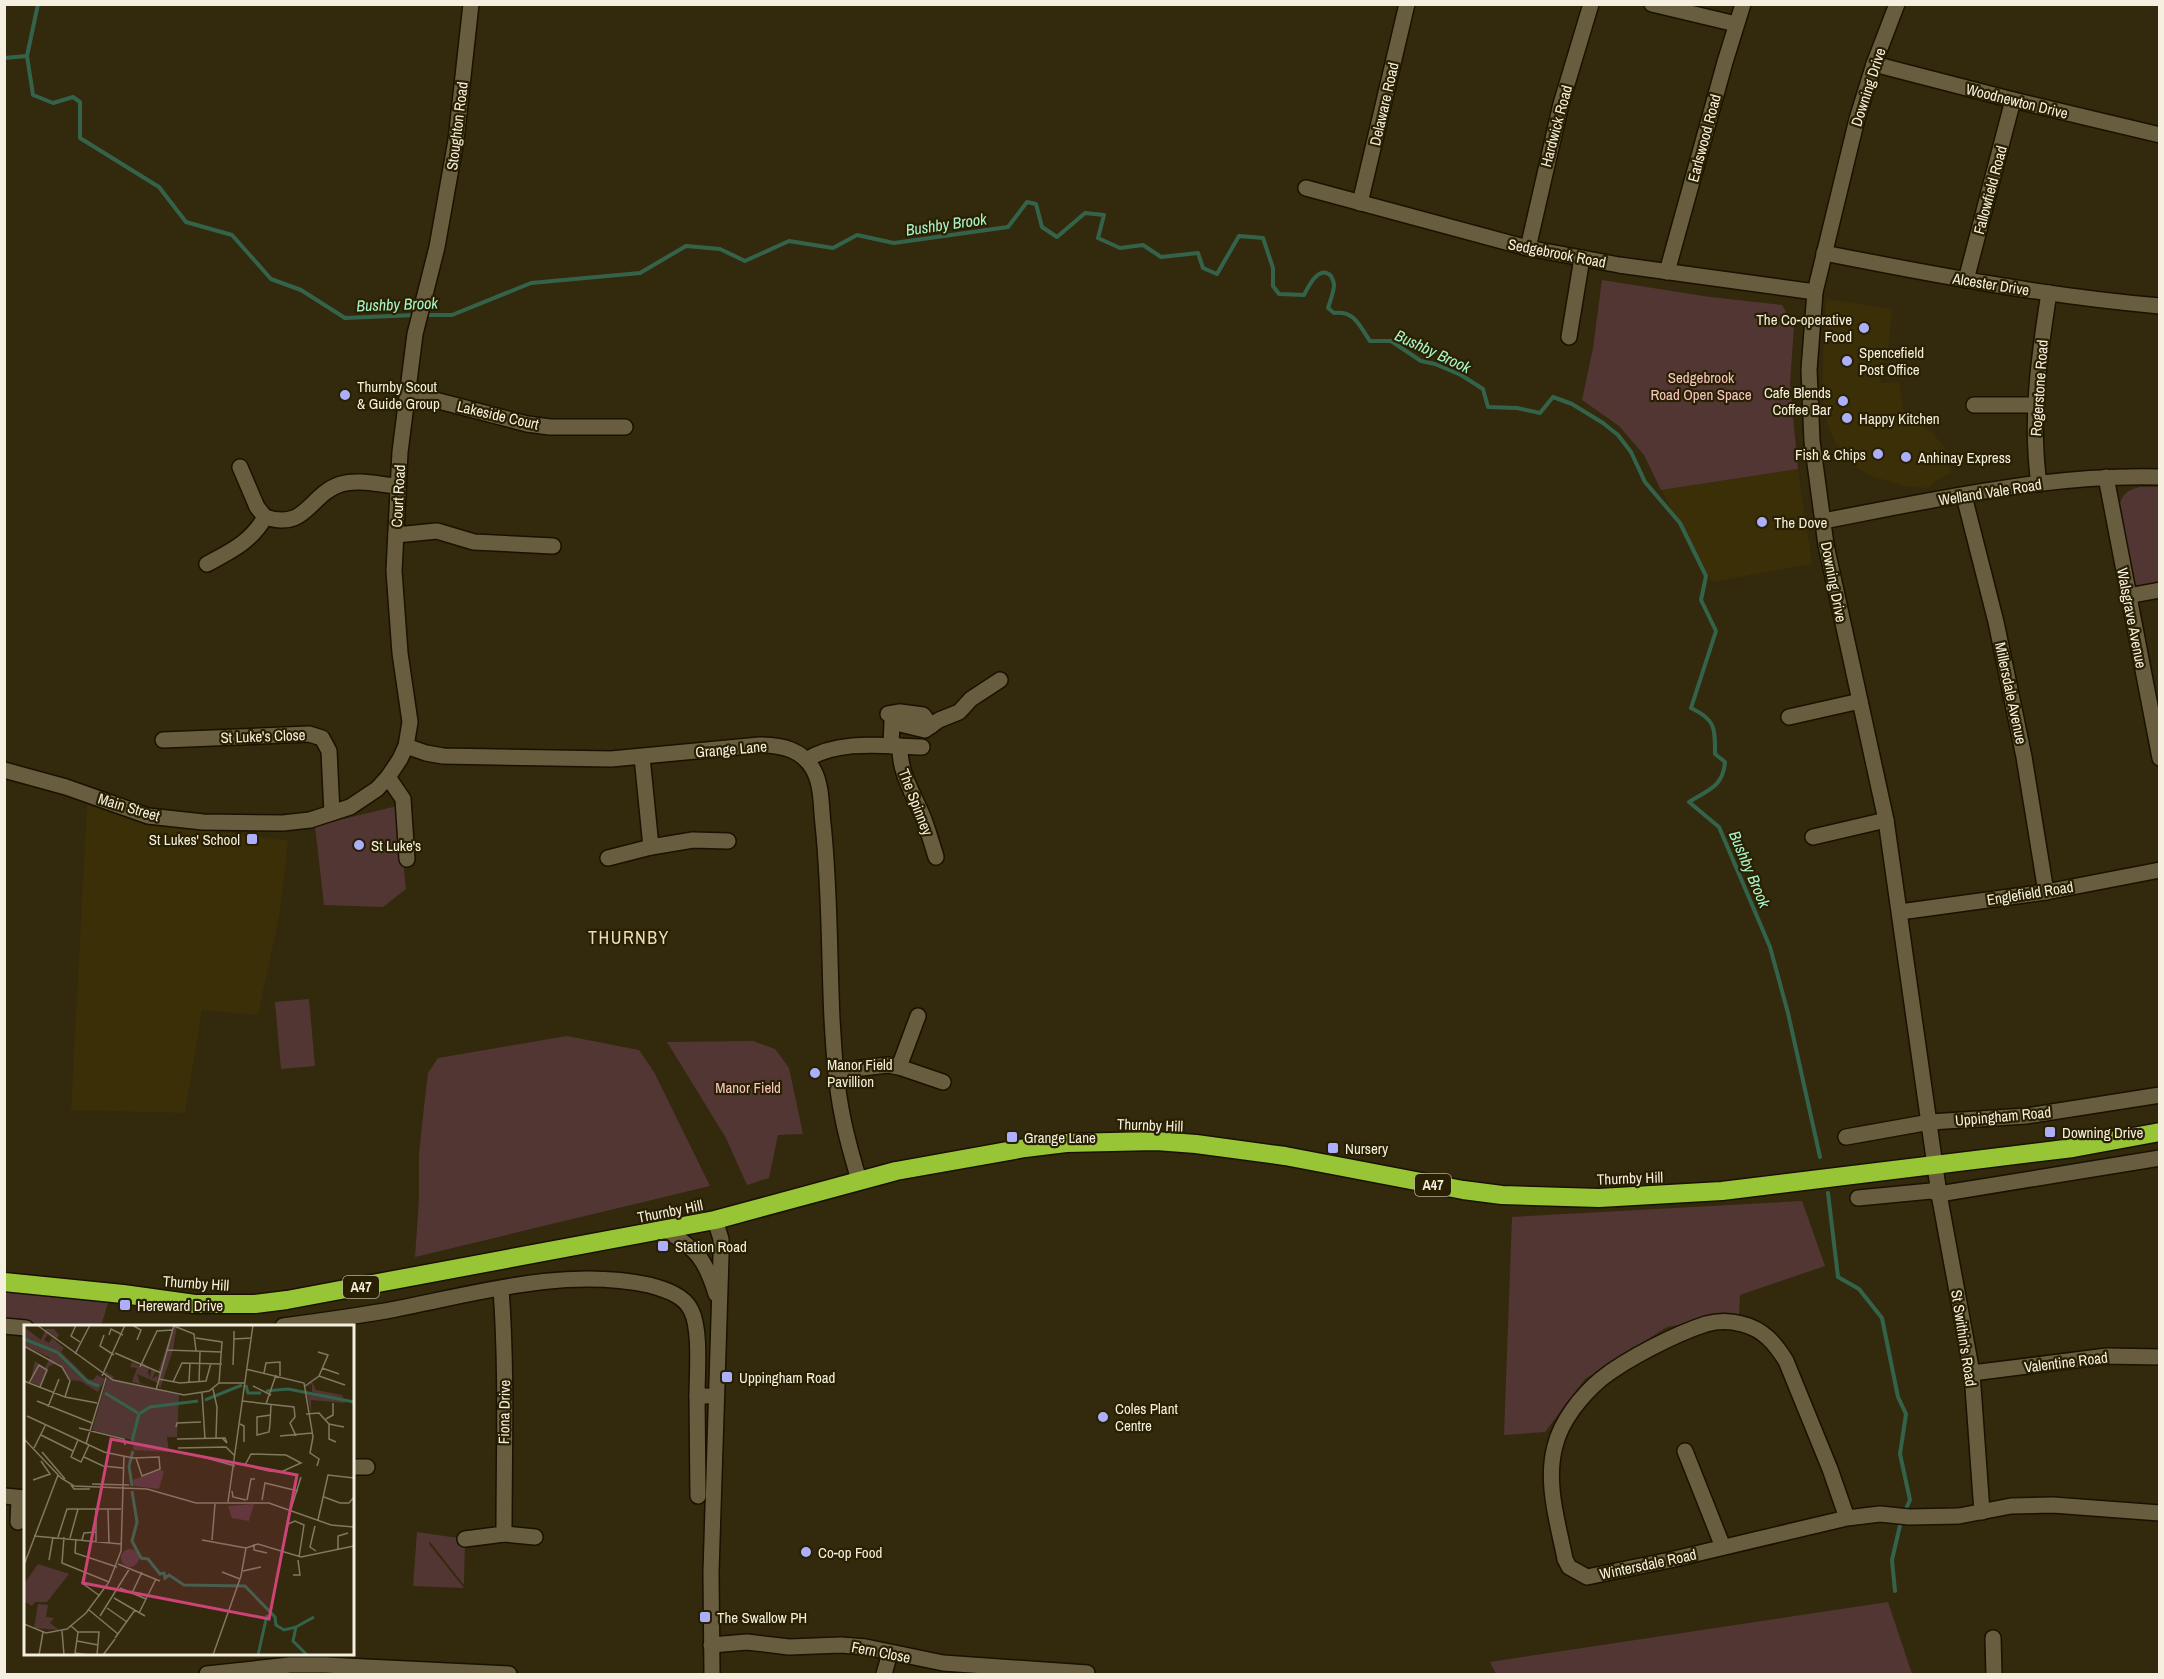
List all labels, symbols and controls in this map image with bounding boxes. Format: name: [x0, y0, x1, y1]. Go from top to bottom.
street label: Downing Drive: [1845, 45, 1891, 129]
street label: Delaware Road: [1364, 60, 1404, 148]
street label: Woodnewton Drive: [1964, 78, 2070, 124]
street label: Stoughton Road: [441, 81, 473, 171]
street label: Hardwick Road: [1535, 83, 1577, 169]
street label: Earlswood Road: [1682, 92, 1726, 184]
street label: Fallowfield Road: [1968, 143, 2012, 237]
water label: Bushby Brook: [904, 207, 988, 241]
street label: Sedgebrook Road: [1506, 233, 1608, 273]
street label: Alcester Drive: [1950, 267, 2031, 300]
water label: Bushby Brook: [356, 292, 439, 316]
place label: The Co-operative Food: [1756, 309, 1852, 347]
marker: The Co-operative Food: [1857, 321, 1871, 335]
water label: Bushby Brook: [1391, 324, 1475, 378]
street label: Rogerstone Road: [2025, 339, 2053, 437]
place label: Spencefield Post Office: [1859, 342, 1924, 380]
marker: Spencefield Post Office: [1840, 354, 1854, 368]
park label: Sedgebrook Road Open Space: [1650, 367, 1752, 405]
place label: Thurnby Scout & Guide Group: [357, 376, 440, 414]
place label: Cafe Blends Coffee Bar: [1764, 382, 1831, 420]
marker: Thurnby Scout & Guide Group: [338, 388, 352, 402]
marker: Cafe Blends Coffee Bar: [1836, 394, 1850, 408]
street label: Lakeside Court: [455, 395, 542, 435]
place label: Happy Kitchen: [1859, 408, 1940, 429]
marker: Happy Kitchen: [1840, 411, 1854, 425]
place label: Fish & Chips: [1795, 444, 1866, 465]
marker: Fish & Chips: [1871, 447, 1885, 461]
place label: Anhinay Express: [1917, 447, 2011, 468]
marker: Anhinay Express: [1899, 450, 1913, 464]
street label: Court Road: [386, 464, 410, 528]
street label: Welland Vale Road: [1937, 473, 2043, 511]
place label: The Dove: [1774, 512, 1827, 533]
marker: The Dove: [1755, 515, 1769, 529]
street label: Downing Drive: [1816, 540, 1852, 624]
street label: Walsgrave Avenue: [2112, 566, 2152, 670]
street label: Millersdale Avenue: [1990, 640, 2032, 746]
street label: St Luke's Close: [220, 724, 306, 748]
street label: Grange Lane: [694, 735, 768, 763]
street label: The Spinney: [894, 766, 939, 839]
street label: Main Street: [96, 788, 163, 827]
water label: Bushby Brook: [1724, 827, 1776, 911]
place label: St Lukes' School: [149, 829, 240, 850]
marker: St Lukes' School: [245, 832, 259, 846]
place label: St Luke's: [371, 835, 421, 856]
marker: St Luke's: [352, 838, 366, 852]
street label: Englefield Road: [1985, 876, 2075, 910]
district label: THURNBY: [588, 925, 670, 950]
place label: Manor Field Pavillion: [827, 1054, 893, 1092]
marker: Manor Field Pavillion: [808, 1066, 822, 1080]
park label: Manor Field: [715, 1077, 781, 1098]
street label: Uppingham Road: [1954, 1101, 2052, 1131]
street label: Thurnby Hill: [1116, 1113, 1184, 1137]
place label: Downing Drive: [2062, 1122, 2144, 1143]
marker: Downing Drive: [2043, 1125, 2057, 1139]
place label: Grange Lane: [1024, 1127, 1096, 1148]
marker: Grange Lane: [1005, 1130, 1019, 1144]
place label: Nursery: [1345, 1138, 1389, 1159]
marker: Nursery: [1326, 1141, 1340, 1155]
street label: Thurnby Hill: [1596, 1166, 1664, 1190]
road number: A47: [1415, 1174, 1451, 1196]
street label: Thurnby Hill: [635, 1194, 705, 1228]
place label: Station Road: [675, 1236, 747, 1257]
marker: Station Road: [656, 1239, 670, 1253]
street label: Thurnby Hill: [162, 1270, 230, 1296]
road number: A47: [343, 1276, 379, 1298]
street label: St Swithin's Road: [1946, 1288, 1982, 1388]
place label: Hereward Drive: [137, 1295, 223, 1316]
marker: Hereward Drive: [118, 1298, 132, 1312]
inset map: [24, 1325, 354, 1655]
street label: Valentine Road: [2023, 1346, 2109, 1378]
place label: Uppingham Road: [739, 1367, 835, 1388]
marker: Uppingham Road: [720, 1370, 734, 1384]
street label: Fiona Drive: [493, 1380, 515, 1444]
place label: Coles Plant Centre: [1115, 1398, 1178, 1436]
marker: Coles Plant Centre: [1096, 1410, 1110, 1424]
place label: Co-op Food: [818, 1542, 882, 1563]
street label: Wintersdale Road: [1598, 1543, 1698, 1585]
marker: Co-op Food: [799, 1545, 813, 1559]
place label: The Swallow PH: [717, 1607, 807, 1628]
marker: The Swallow PH: [698, 1610, 712, 1624]
street label: Fern Close: [850, 1636, 912, 1668]

